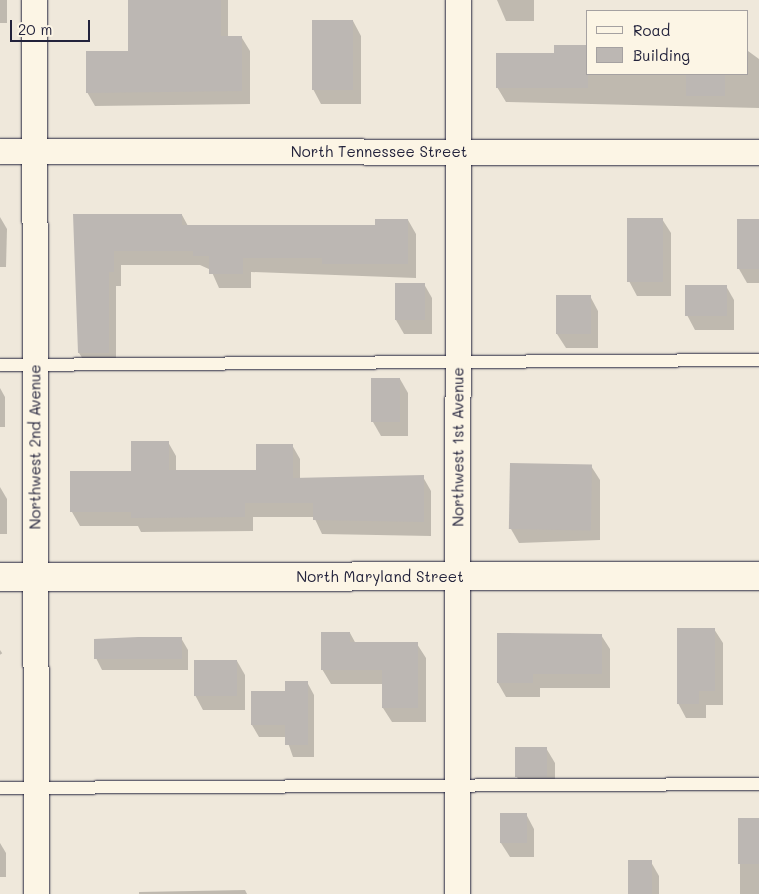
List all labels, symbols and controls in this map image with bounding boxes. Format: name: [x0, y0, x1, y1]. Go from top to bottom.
scale bar: [12, 10, 92, 42]
legend: [586, 10, 749, 75]
text: 20 m: [18, 19, 52, 39]
text: Road: [633, 20, 670, 40]
text: Building: [633, 45, 690, 65]
street label: North Tennessee Street: [291, 143, 467, 161]
street label: Northwest 2nd Avenue: [26, 364, 44, 530]
street label: Northwest 1st Avenue: [449, 367, 467, 527]
street label: North Maryland Street: [296, 568, 464, 586]

